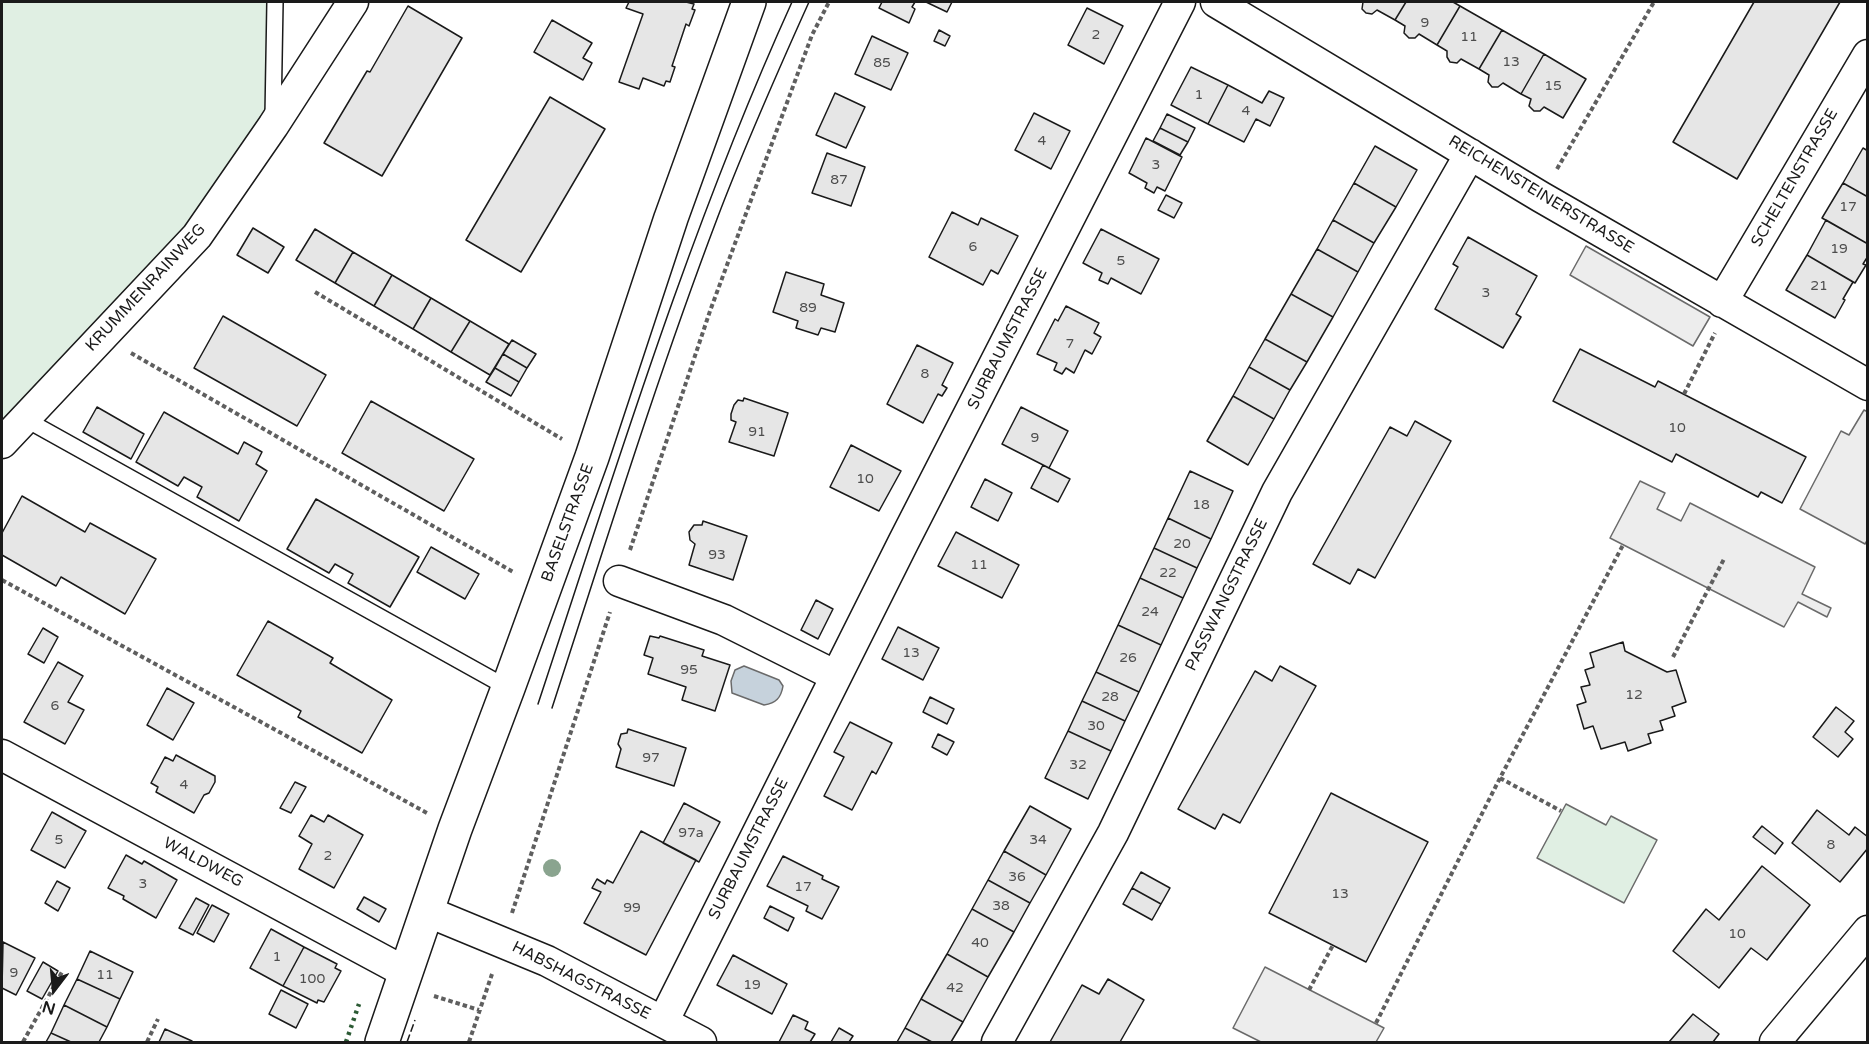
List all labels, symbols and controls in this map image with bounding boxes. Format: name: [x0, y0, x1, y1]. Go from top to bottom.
house number: 9: [1421, 15, 1429, 31]
house number: 2: [1092, 27, 1100, 43]
house number: 11: [1460, 29, 1478, 45]
house number: 13: [1502, 54, 1520, 70]
house number: 85: [873, 55, 891, 71]
house number: 15: [1544, 78, 1562, 94]
house number: 1: [1195, 87, 1203, 103]
house number: 4: [1242, 103, 1250, 119]
street label: SCHELTENSTRASSE: [1748, 105, 1842, 251]
street label: REICHENSTEINERSTRASSE: [1445, 132, 1637, 258]
house number: 4: [1038, 133, 1046, 149]
house number: 3: [1152, 157, 1160, 173]
house number: 87: [830, 172, 848, 188]
house number: 17: [1839, 199, 1857, 215]
street label: KRUMMENRAINWEG: [82, 220, 210, 356]
house number: 6: [969, 239, 977, 255]
house number: 19: [1830, 241, 1848, 257]
house number: 5: [1117, 253, 1125, 269]
street label: SURBAUMSTRASSE: [964, 265, 1052, 413]
house number: 21: [1810, 278, 1828, 294]
house number: 3: [1482, 285, 1490, 301]
house number: 89: [799, 300, 817, 316]
house number: 7: [1066, 336, 1074, 352]
house number: 8: [921, 366, 929, 382]
house number: 10: [1668, 420, 1686, 436]
house number: 91: [748, 424, 766, 440]
house number: 9: [1031, 430, 1039, 446]
street label: BASELSTRASSE: [538, 461, 598, 585]
house number: 10: [856, 471, 874, 487]
house number: 18: [1192, 497, 1210, 513]
street label: PASSWANGSTRASSE: [1182, 516, 1272, 674]
house number: 20: [1173, 536, 1191, 552]
house number: 93: [708, 547, 726, 563]
house number: 11: [970, 557, 988, 573]
house number: 22: [1159, 565, 1177, 581]
house number: 24: [1141, 604, 1159, 620]
house number: 13: [902, 645, 920, 661]
house number: 26: [1119, 650, 1137, 666]
house number: 95: [680, 662, 698, 678]
house number: 12: [1625, 687, 1643, 703]
house number: 28: [1101, 689, 1119, 705]
house number: 6: [51, 698, 59, 714]
house number: 30: [1087, 718, 1105, 734]
house number: 97: [642, 750, 660, 766]
house number: 32: [1069, 757, 1087, 773]
street label: SURBAUMSTRASSE: [705, 775, 793, 923]
house number: 4: [180, 777, 188, 793]
house number: 97a: [678, 825, 704, 841]
house number: 5: [55, 832, 63, 848]
house number: 34: [1029, 832, 1047, 848]
street label: WALDWEG: [160, 834, 246, 892]
house number: 8: [1827, 837, 1835, 853]
house number: 2: [324, 848, 332, 864]
house number: 36: [1008, 869, 1026, 885]
house number: 3: [139, 876, 147, 892]
house number: 17: [794, 879, 812, 895]
house number: 13: [1331, 886, 1349, 902]
house number: 38: [992, 898, 1010, 914]
house number: 99: [623, 900, 641, 916]
house number: 10: [1728, 926, 1746, 942]
house number: 40: [971, 935, 989, 951]
street label: HABSHAGSTRASSE: [508, 938, 654, 1024]
house number: 1: [273, 949, 281, 965]
north arrow: [24, 960, 84, 1020]
house number: 9: [10, 965, 18, 981]
house number: 11: [96, 967, 114, 983]
house number: 100: [299, 971, 325, 987]
house number: 19: [743, 977, 761, 993]
house number: 42: [946, 980, 964, 996]
text: N: [40, 996, 58, 1019]

